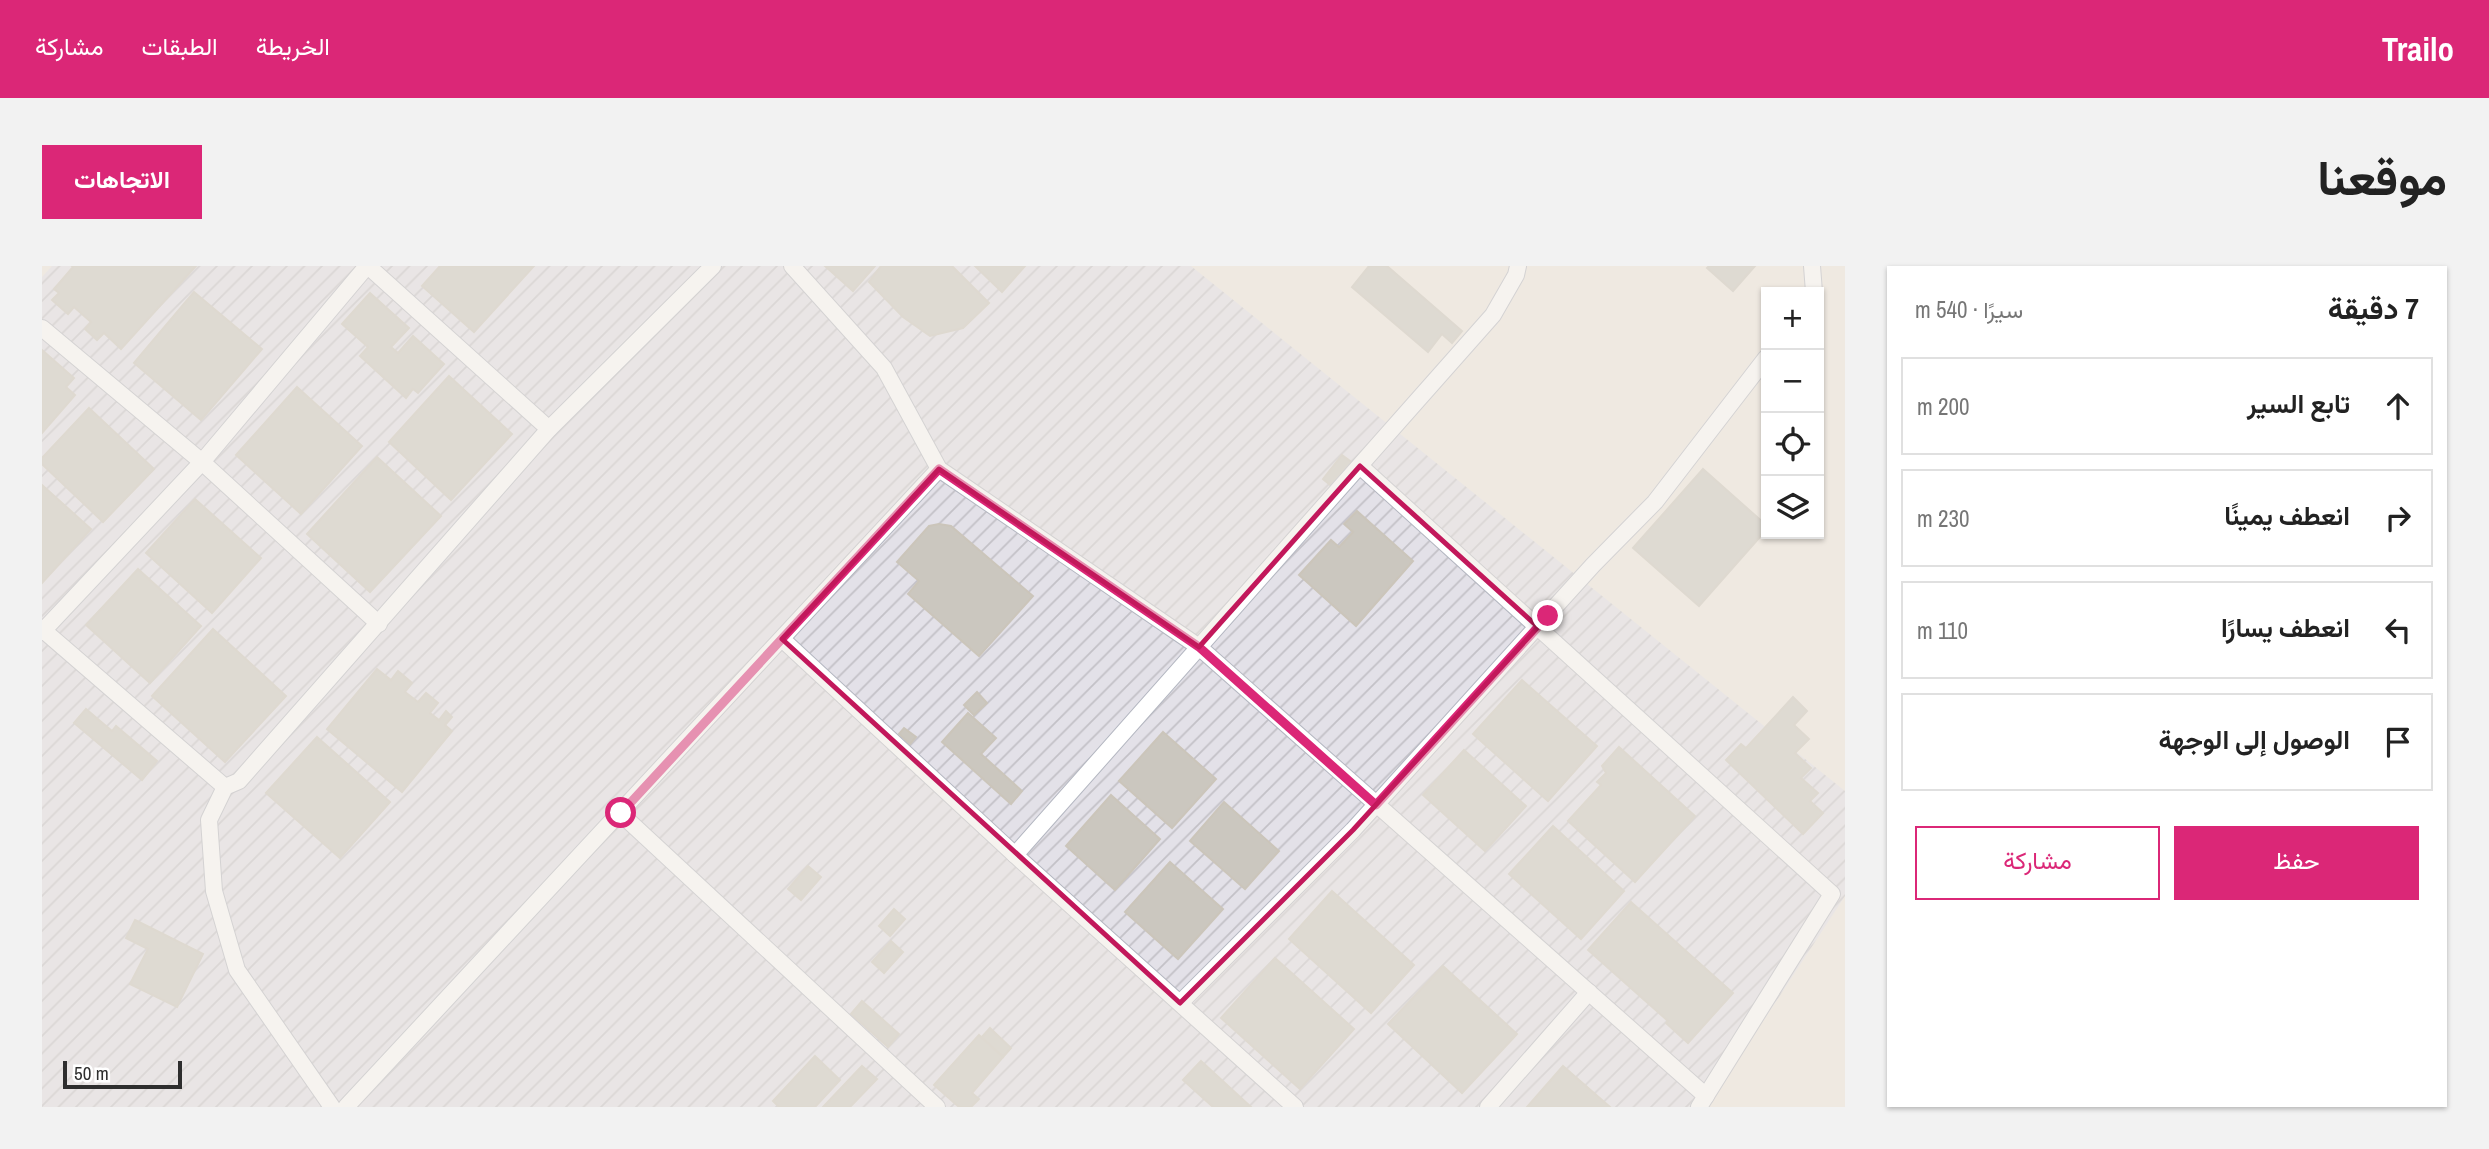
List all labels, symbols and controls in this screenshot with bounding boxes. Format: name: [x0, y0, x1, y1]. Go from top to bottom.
text: Trailo: [2382, 27, 2454, 71]
text: مشاركة: [35, 30, 103, 62]
text: الطبقات: [141, 30, 218, 62]
text: الخريطة: [256, 30, 330, 62]
text: موقعنا: [2317, 144, 2447, 210]
button: الاتجاهات: [42, 145, 202, 219]
map controls: [1761, 287, 1824, 539]
button: +: [1761, 287, 1824, 350]
text: 7 دقيقة: [2328, 288, 2419, 328]
text: سيرًا · 540 m: [1915, 294, 2023, 325]
button: −: [1761, 350, 1824, 413]
text: تابع السير: [2247, 386, 2350, 421]
icon: ahead: [2379, 387, 2417, 425]
text: 200 m: [1917, 391, 1969, 422]
button: locate: [1761, 413, 1824, 476]
button: layers: [1761, 476, 1824, 539]
text: انعطف يمينًا: [2224, 498, 2350, 533]
icon: right: [2379, 499, 2417, 537]
text: 230 m: [1917, 503, 1969, 534]
route end: [1532, 600, 1563, 631]
text: انعطف يسارًا: [2221, 610, 2350, 645]
icon: left: [2379, 611, 2417, 649]
text: 110 m: [1917, 615, 1968, 646]
text: الوصول إلى الوجهة: [2158, 722, 2350, 757]
icon: arrive: [2379, 723, 2417, 761]
route start: [605, 797, 636, 828]
button: مشاركة: [1915, 826, 2160, 900]
button: حفظ: [2174, 826, 2419, 900]
scale bar: [63, 1058, 182, 1090]
text: 50 m: [74, 1060, 109, 1086]

